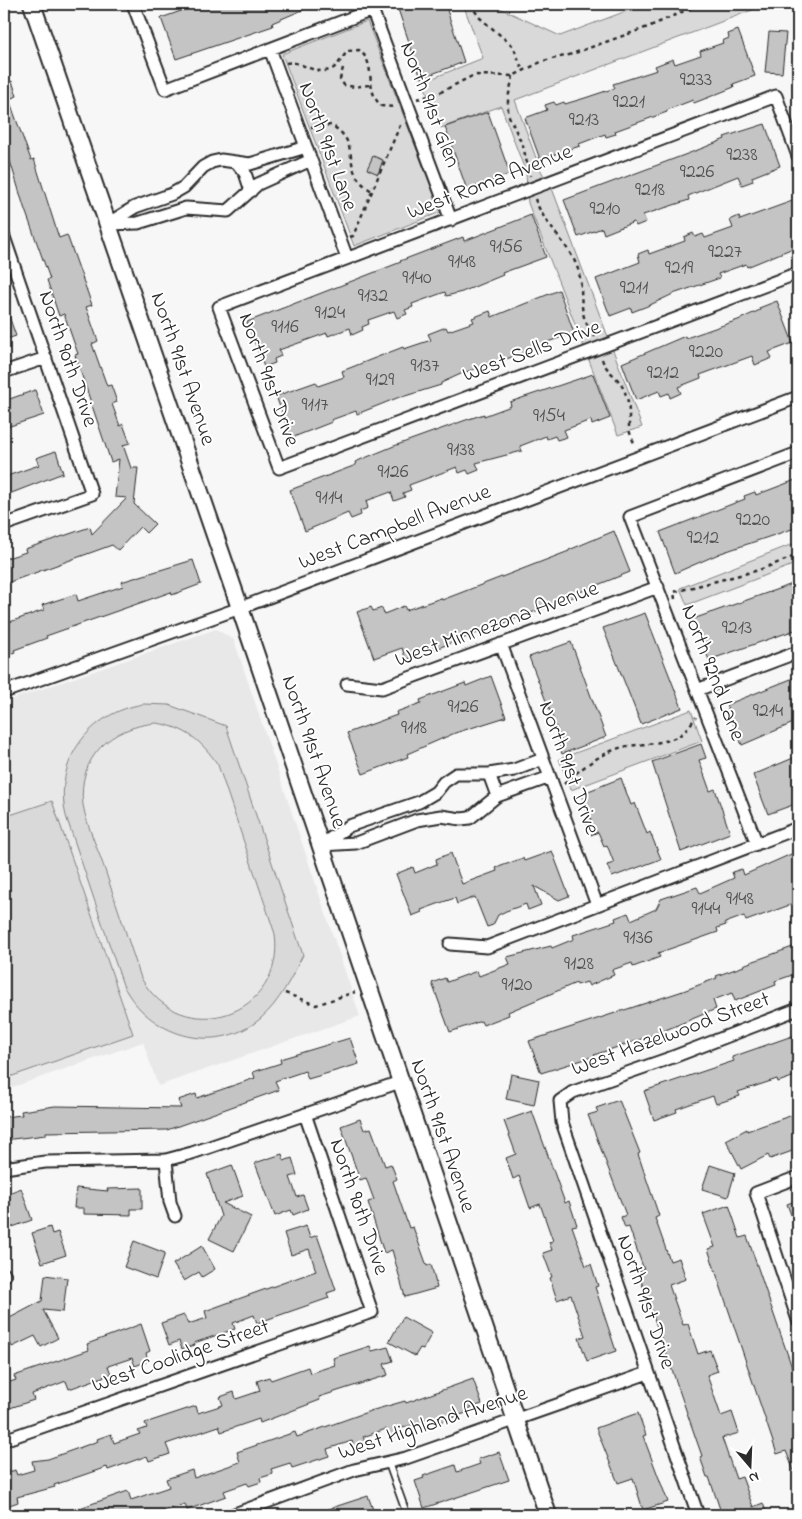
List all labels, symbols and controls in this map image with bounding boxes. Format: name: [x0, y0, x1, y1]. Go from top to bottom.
street label: North 91st Glen: [390, 37, 468, 173]
house number: 9233: [680, 66, 712, 95]
street label: North 91st Lane: [289, 78, 365, 216]
house number: 9221: [613, 88, 645, 117]
house number: 9213: [569, 106, 599, 135]
street label: West Roma Avenue: [403, 137, 577, 229]
house number: 9238: [726, 141, 758, 170]
house number: 9226: [680, 158, 715, 187]
house number: 9218: [635, 176, 665, 205]
house number: 9210: [590, 195, 621, 224]
house number: 9156: [490, 233, 523, 262]
house number: 9227: [708, 238, 742, 267]
house number: 9148: [448, 248, 476, 277]
house number: 9219: [665, 254, 693, 283]
house number: 9140: [402, 264, 432, 293]
house number: 9211: [620, 274, 648, 303]
house number: 9132: [358, 282, 388, 311]
street label: North 90th Drive: [29, 287, 105, 431]
street label: North 91st Avenue: [141, 288, 223, 450]
house number: 9124: [315, 299, 345, 328]
street label: North 91st Drive: [229, 309, 307, 451]
street label: West Sells Drive: [458, 312, 606, 392]
house number: 9116: [271, 313, 299, 342]
house number: 9220: [689, 338, 724, 367]
house number: 9137: [411, 352, 439, 381]
house number: 9212: [647, 359, 679, 388]
house number: 9129: [366, 366, 394, 395]
house number: 9117: [302, 391, 328, 420]
house number: 9154: [533, 402, 565, 431]
house number: 9138: [447, 436, 475, 465]
house number: 9126: [377, 458, 409, 487]
street label: West Campbell Avenue: [294, 477, 496, 579]
house number: 9114: [316, 484, 342, 513]
house number: 9220: [736, 506, 771, 535]
house number: 9212: [687, 524, 719, 553]
street label: West Minnezona Avenue: [391, 573, 603, 677]
street label: North 92nd Lane: [671, 600, 753, 746]
house number: 9213: [722, 614, 752, 643]
street label: North 91st Avenue: [272, 671, 354, 833]
house number: 9126: [447, 693, 479, 722]
street label: North 91st Drive: [529, 697, 607, 839]
house number: 9214: [753, 697, 783, 726]
house number: 9118: [401, 714, 427, 743]
house number: 9148: [726, 885, 754, 914]
house number: 9144: [692, 895, 720, 924]
house number: 9136: [623, 924, 653, 953]
house number: 9128: [564, 950, 594, 979]
house number: 9120: [502, 971, 533, 1000]
street label: West Hazelwood Street: [567, 984, 775, 1086]
street label: North 91st Avenue: [401, 1055, 483, 1217]
street label: North 90th Drive: [320, 1135, 396, 1279]
street label: North 91st Drive: [607, 1231, 683, 1374]
street label: West Coolidge Street: [88, 1311, 275, 1403]
street label: West Highland Avenue: [334, 1378, 532, 1471]
north arrow: [724, 1442, 774, 1492]
text: N: [746, 1465, 762, 1488]

